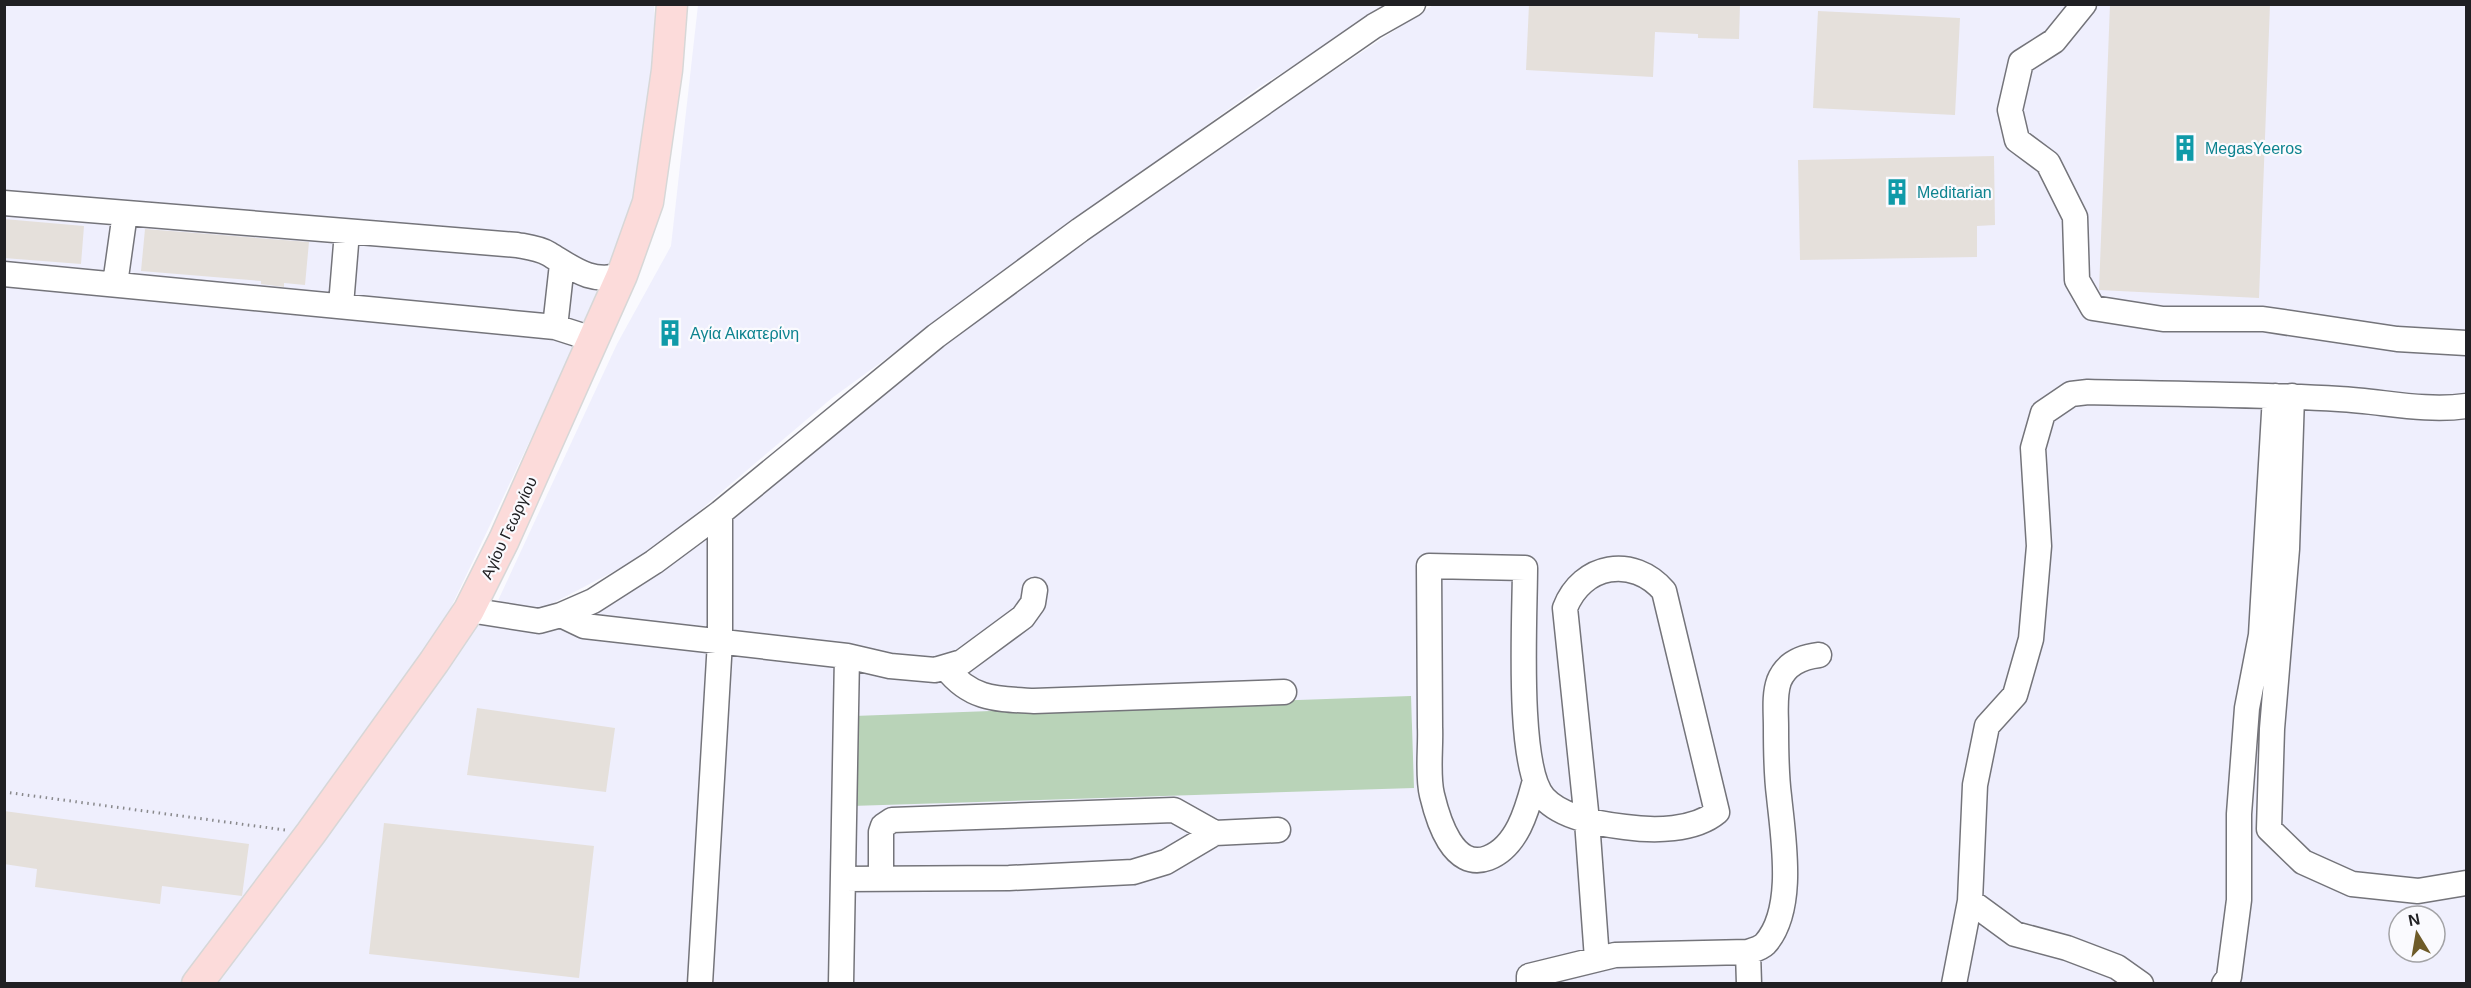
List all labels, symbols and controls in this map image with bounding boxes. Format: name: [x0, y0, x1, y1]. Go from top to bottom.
building icon: MegasYeeros: [2170, 133, 2200, 163]
place label: MegasYeeros: [2205, 140, 2302, 157]
building icon: Meditarian: [1882, 177, 1912, 207]
place label: Meditarian: [1917, 184, 1992, 201]
building icon: Αγία Αικατερίνη: [655, 318, 685, 348]
place label: Αγία Αικατερίνη: [690, 325, 799, 342]
street label: Αγίου Γεωργίου: [478, 474, 540, 582]
north arrow: [2387, 904, 2447, 964]
text: N: [2407, 910, 2422, 929]

